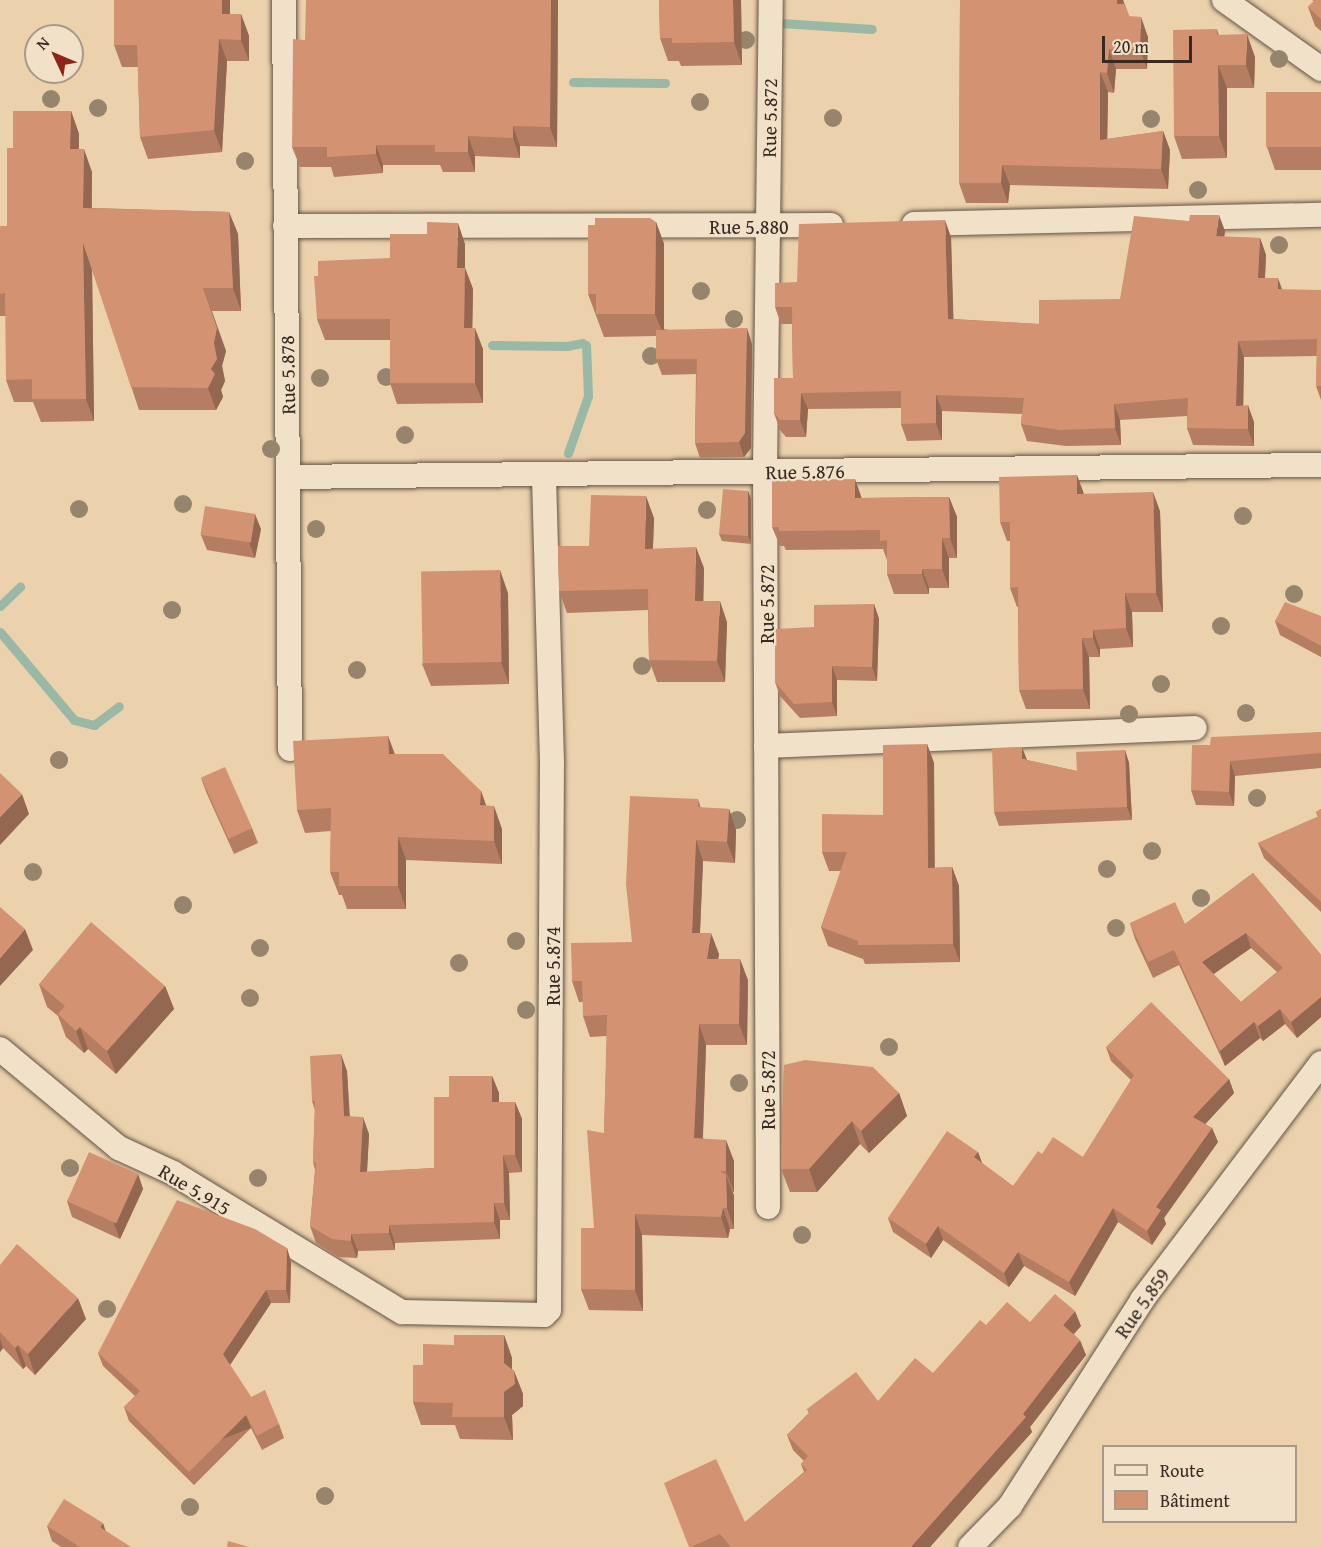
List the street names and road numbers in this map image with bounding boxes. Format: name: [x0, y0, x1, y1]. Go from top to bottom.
street label: Rue 5.872: [756, 78, 782, 158]
street label: Rue 5.880: [709, 214, 789, 238]
street label: Rue 5.878: [274, 335, 300, 415]
street label: Rue 5.876: [765, 458, 845, 484]
street label: Rue 5.872: [754, 564, 778, 644]
street label: Rue 5.874: [540, 926, 564, 1006]
street label: Rue 5.872: [755, 1050, 779, 1130]
street label: Rue 5.915: [155, 1158, 235, 1220]
street label: Rue 5.859: [1109, 1264, 1175, 1342]

